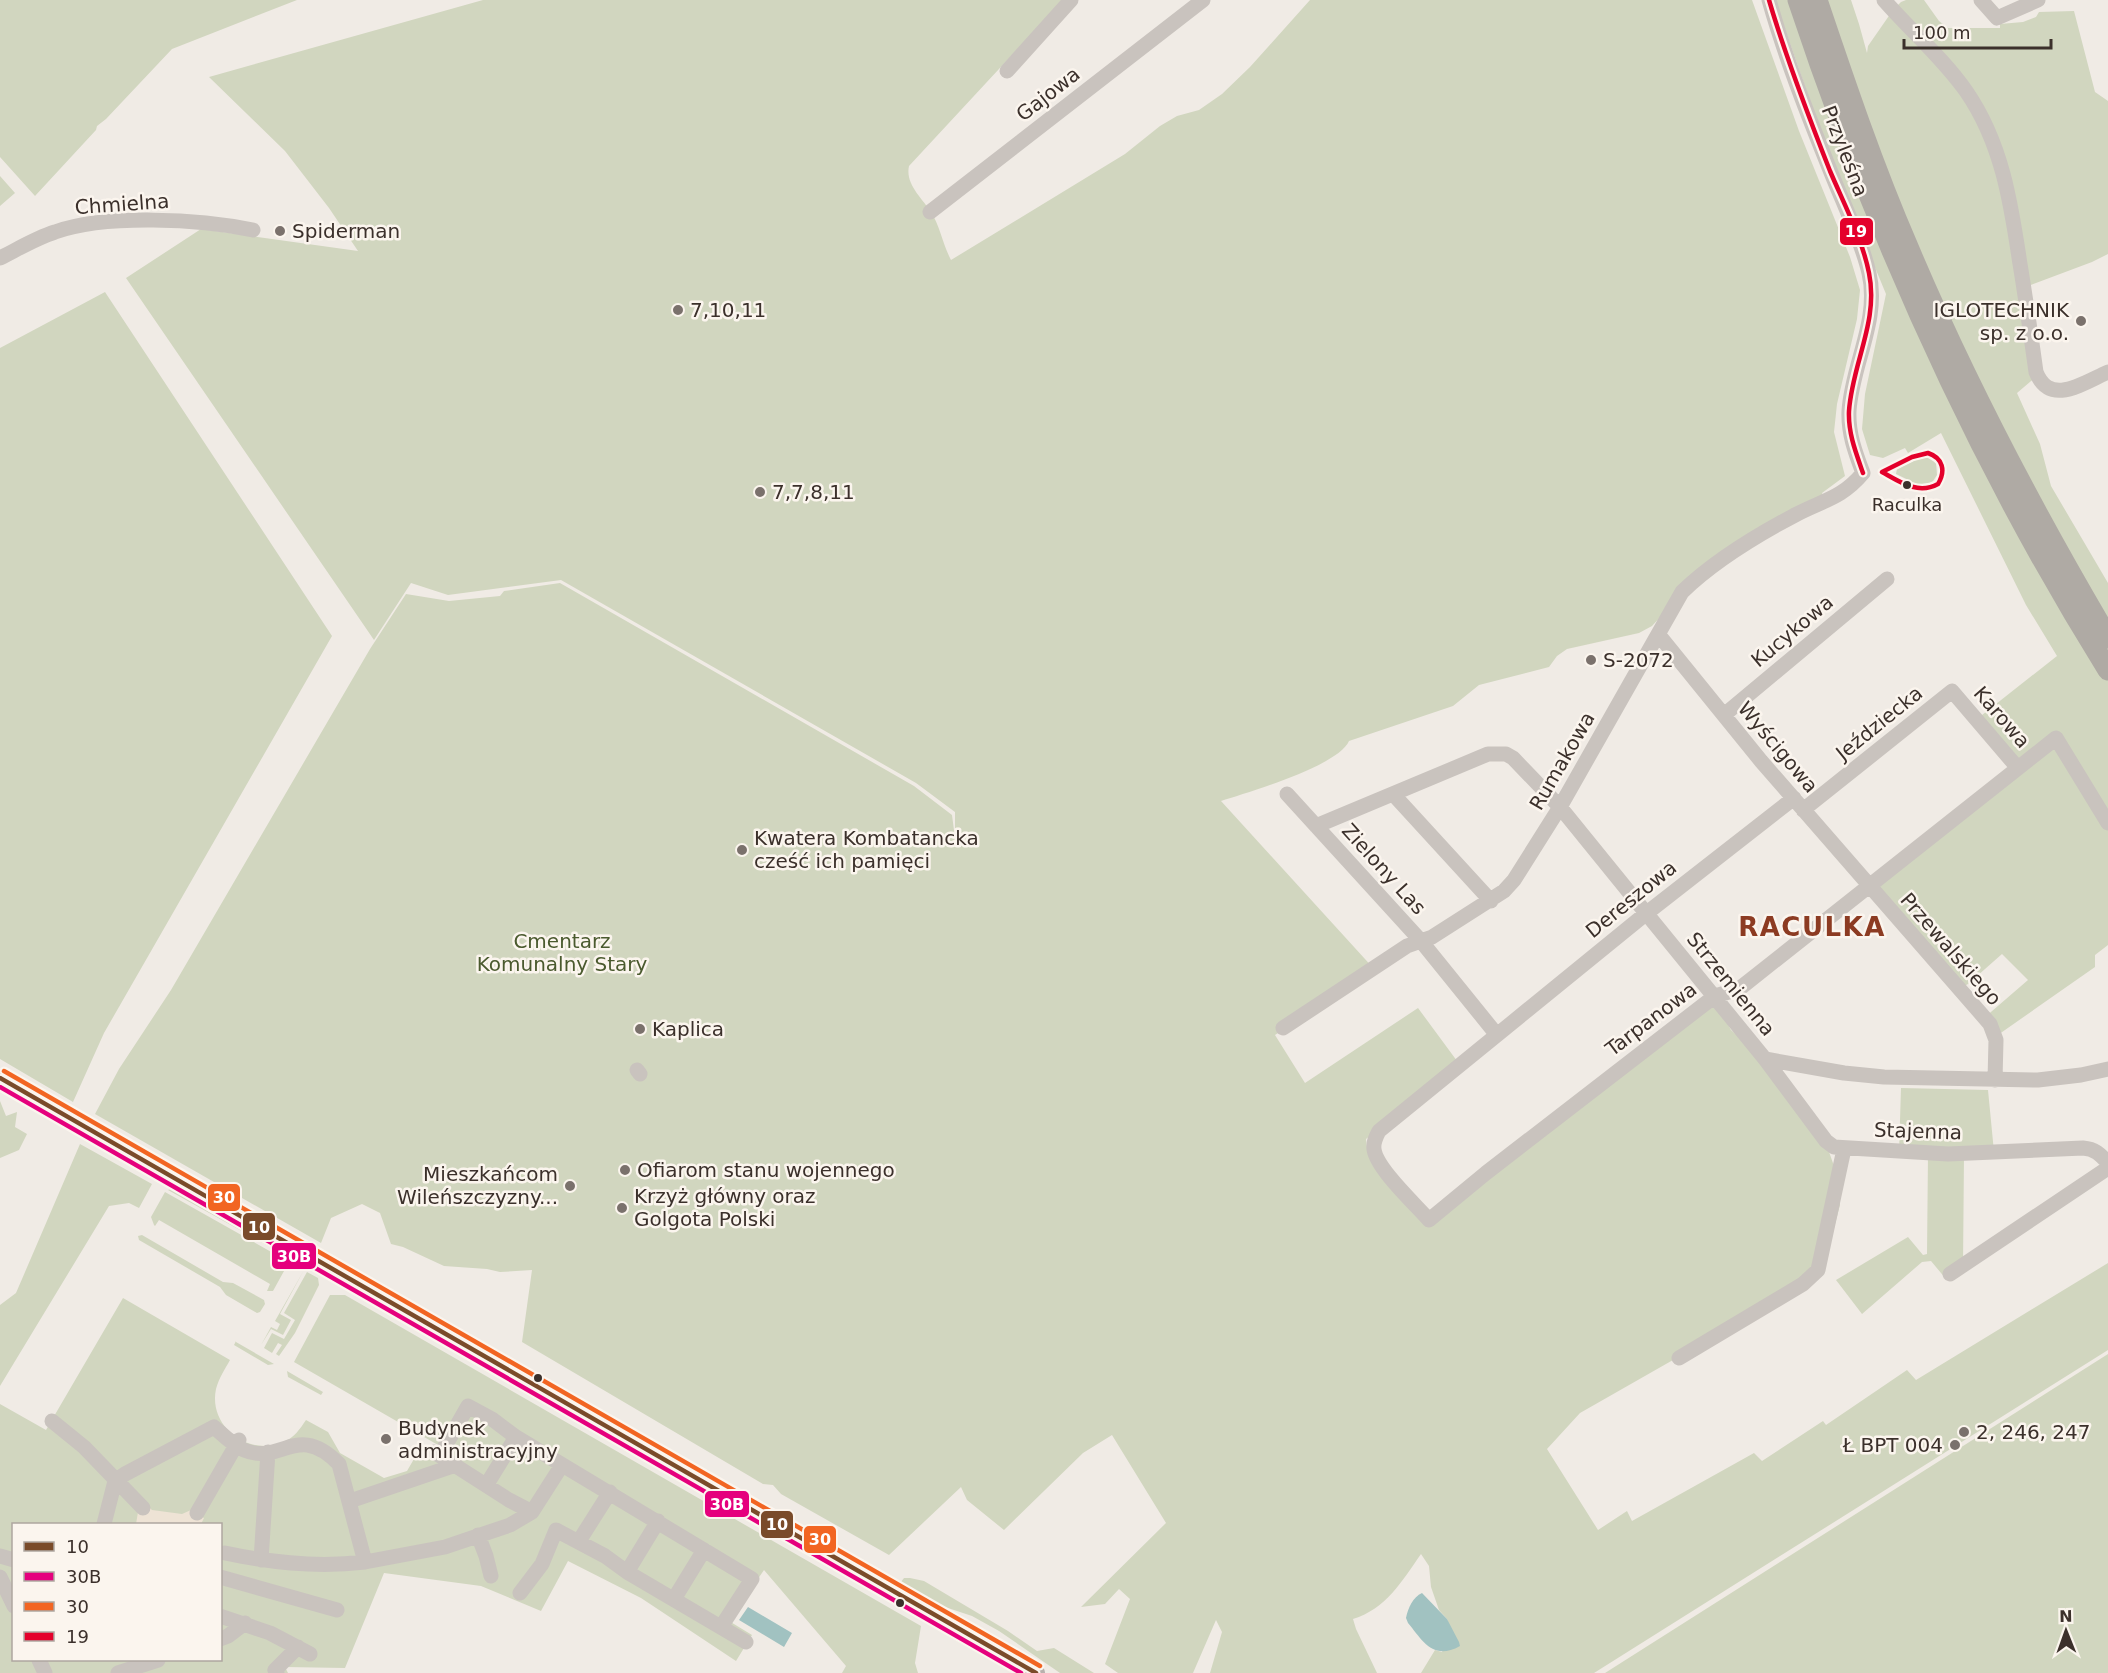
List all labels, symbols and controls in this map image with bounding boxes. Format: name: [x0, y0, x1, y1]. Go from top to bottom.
scale bar: [1904, 12, 2051, 50]
text: 100 m: [1913, 22, 1971, 43]
street label: Gajowa: [1011, 62, 1085, 126]
street label: Przyleśna: [1817, 102, 1873, 200]
street label: Chmielna: [74, 189, 170, 219]
line badge: 19: [1839, 217, 1874, 246]
place label: Spiderman: [292, 219, 400, 243]
text: 19: [1845, 222, 1867, 241]
marker: Spiderman: [273, 224, 287, 238]
place label: 7,10,11: [690, 298, 766, 322]
place label: IGLOTECHNIK sp. z o.o.: [1934, 298, 2070, 345]
marker: 7,10,11: [671, 303, 685, 317]
marker: IGLOTECHNIK sp. z o.o.: [2074, 314, 2088, 328]
marker: Raculka: [1901, 479, 1913, 491]
place label: 7,7,8,11: [772, 480, 855, 504]
marker: 7,7,8,11: [753, 485, 767, 499]
place label: Raculka: [1872, 494, 1942, 515]
street label: Kucykowa: [1746, 590, 1838, 672]
place label: S-2072: [1603, 648, 1674, 672]
marker: S-2072: [1584, 653, 1598, 667]
street label: Jeździecka: [1829, 681, 1927, 766]
street label: Karowa: [1969, 681, 2035, 753]
street label: Wyścigowa: [1733, 696, 1823, 798]
street label: Rumakowa: [1524, 708, 1600, 814]
street label: Zielony Las: [1337, 819, 1431, 919]
place label: Kwatera Kombatancka cześć ich pamięci: [754, 826, 979, 873]
marker: Kwatera Kombatancka cześć ich pamięci: [735, 843, 749, 857]
street label: Dereszowa: [1581, 855, 1681, 943]
street label: Przewalskiego: [1895, 888, 2007, 1010]
district label: RACULKA: [1738, 912, 1886, 942]
street label: Strzemienna: [1682, 927, 1780, 1041]
park label: Cmentarz Komunalny Stary: [477, 929, 648, 976]
street label: Tarpanowa: [1600, 977, 1701, 1062]
place label: Kaplica: [652, 1017, 724, 1041]
marker: Kaplica: [633, 1022, 647, 1036]
street label: Stajenna: [1873, 1117, 1963, 1145]
place label: Ofiarom stanu wojennego: [637, 1158, 895, 1182]
place label: Mieszkańcom Wileńszczyzny...: [397, 1162, 558, 1209]
marker: Ofiarom stanu wojennego: [618, 1163, 632, 1177]
marker: Mieszkańcom Wileńszczyzny...: [563, 1179, 577, 1193]
line badge: 30: [207, 1183, 241, 1212]
place label: Krzyż główny oraz Golgota Polski: [634, 1184, 816, 1231]
text: 30: [213, 1188, 235, 1207]
marker: Krzyż główny oraz Golgota Polski: [615, 1201, 629, 1215]
line badge: 10: [242, 1212, 276, 1241]
text: 10: [248, 1218, 270, 1237]
line badge: 30B: [271, 1242, 317, 1270]
text: 30B: [277, 1247, 311, 1266]
unlabelled marker: [532, 1372, 544, 1384]
place label: Budynek administracyjny: [398, 1416, 558, 1463]
place label: 2, 246, 247: [1976, 1420, 2091, 1444]
marker: 2, 246, 247: [1957, 1425, 1971, 1439]
marker: Budynek administracyjny: [379, 1432, 393, 1446]
place label: Ł BPT 004: [1842, 1433, 1943, 1457]
marker: Ł BPT 004: [1948, 1438, 1962, 1452]
line badge: 30B: [704, 1490, 750, 1518]
text: 30B: [710, 1495, 744, 1514]
line badge: 10: [760, 1510, 794, 1539]
text: 10: [766, 1515, 788, 1534]
legend: [12, 1523, 222, 1661]
line badge: 30: [803, 1525, 837, 1554]
text: 30: [809, 1530, 831, 1549]
text: 10: [66, 1536, 89, 1557]
text: 30B: [66, 1566, 101, 1587]
text: 30: [66, 1596, 89, 1617]
unlabelled marker: [894, 1597, 906, 1609]
north arrow: [2036, 1601, 2096, 1661]
text: N: [2059, 1607, 2073, 1626]
text: 19: [66, 1626, 89, 1647]

